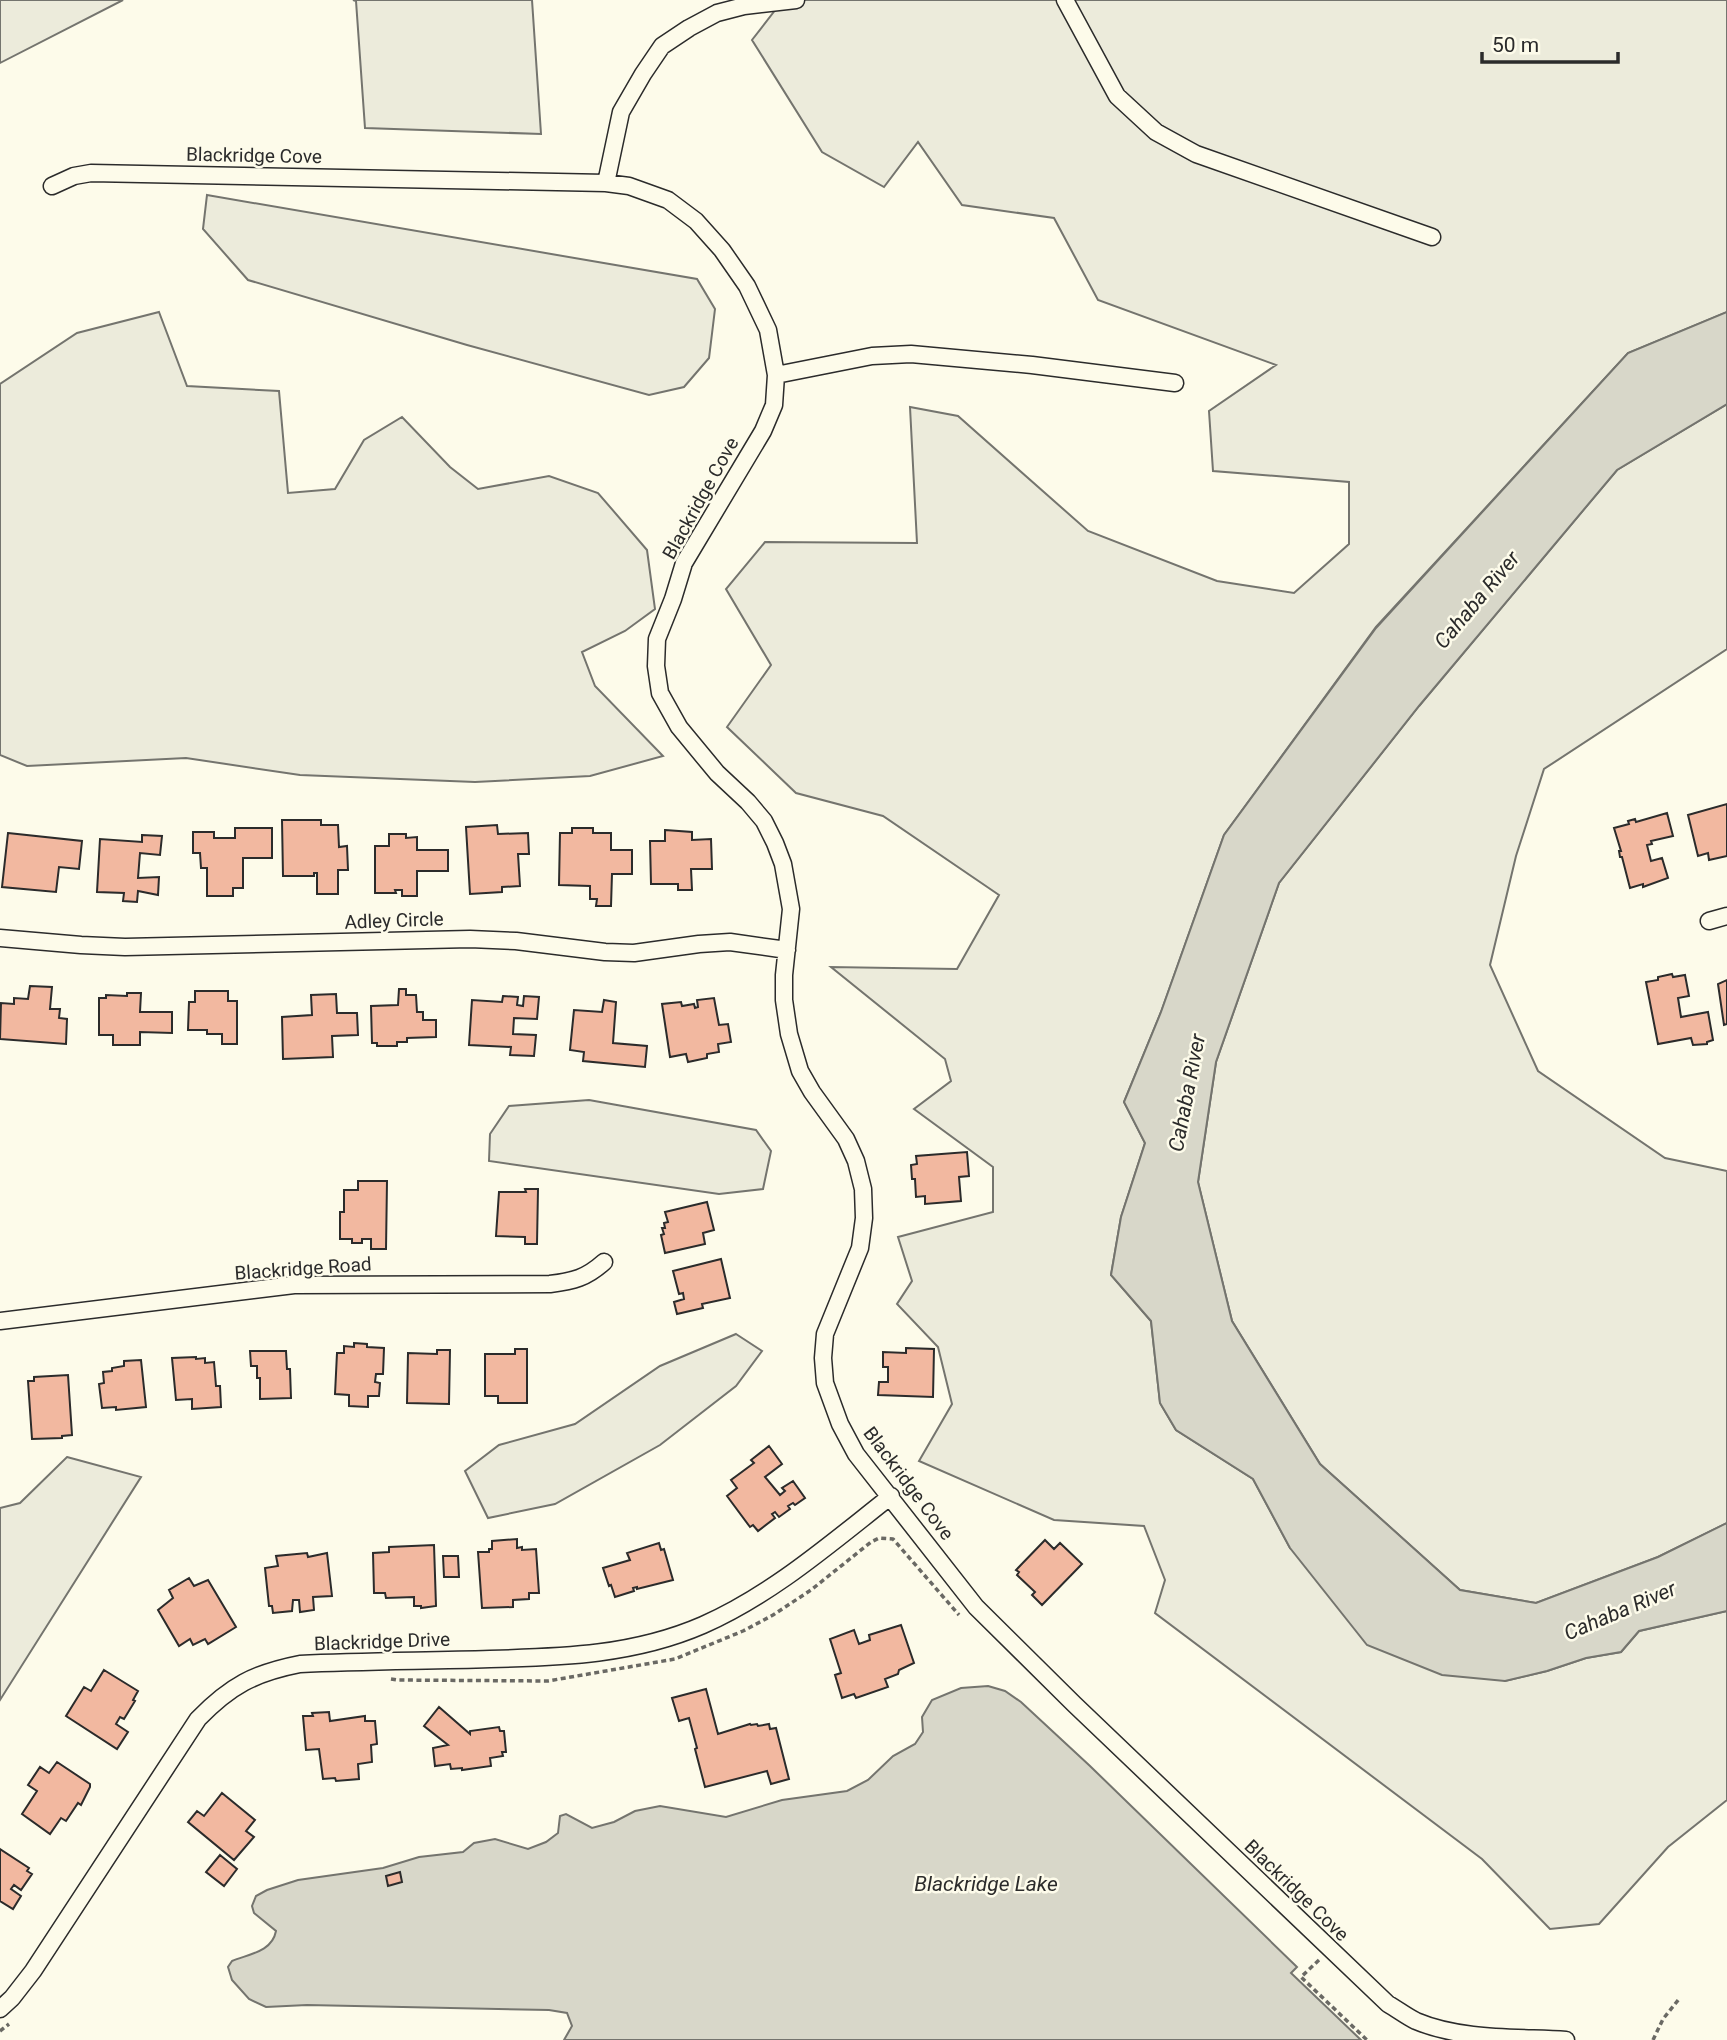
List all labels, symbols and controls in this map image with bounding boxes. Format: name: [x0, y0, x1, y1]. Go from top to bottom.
scale bar: [1482, 21, 1618, 65]
text: 50 m: [1492, 33, 1539, 57]
street label: Blackridge Cove: [186, 143, 322, 168]
street label: Blackridge Cove: [657, 433, 743, 563]
water label: Cahaba River: [1429, 546, 1525, 653]
street label: Adley Circle: [344, 907, 444, 934]
water label: Cahaba River: [1164, 1031, 1210, 1154]
street label: Blackridge Road: [234, 1252, 372, 1285]
street label: Blackridge Cove: [859, 1422, 959, 1544]
water label: Cahaba River: [1560, 1576, 1681, 1645]
street label: Blackridge Drive: [314, 1628, 451, 1655]
street label: Blackridge Cove: [1240, 1835, 1353, 1946]
water label: Blackridge Lake: [914, 1872, 1058, 1896]

